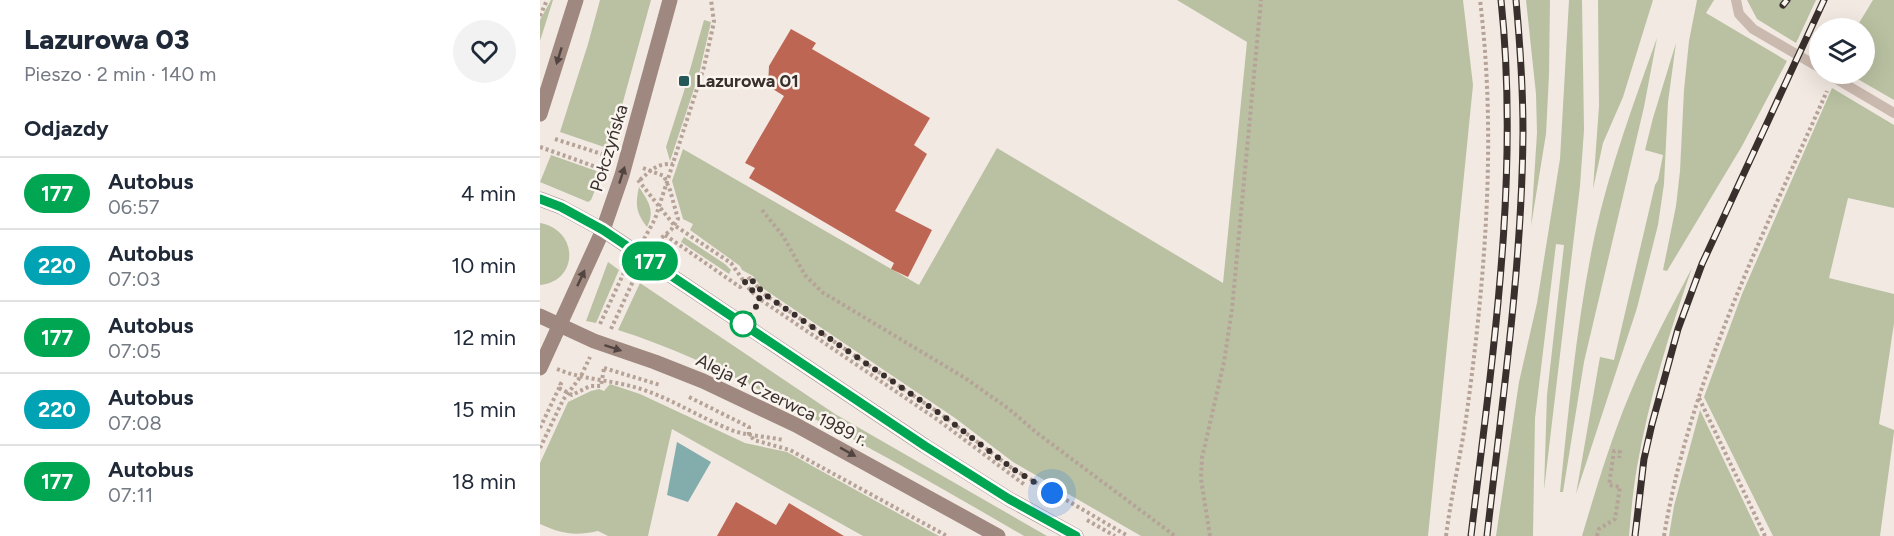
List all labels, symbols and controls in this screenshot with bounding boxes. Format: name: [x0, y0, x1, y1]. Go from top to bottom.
map controls: [1809, 18, 1875, 84]
button: layers: [1809, 18, 1875, 84]
button: heart: [453, 20, 516, 83]
text: Lazurowa 03: [24, 22, 190, 56]
one-way arrow: [554, 47, 563, 65]
text: Pieszo · 2 min · 140 m: [24, 62, 216, 86]
place label: Lazurowa 01: [696, 70, 799, 92]
marker: Lazurowa 01: [677, 74, 691, 88]
street label: Połczyńska: [585, 102, 633, 194]
text: Odjazdy: [24, 115, 109, 142]
one-way arrow: [618, 166, 627, 184]
text: Autobus: [108, 168, 194, 195]
text: 4 min: [461, 180, 516, 207]
text: 177: [41, 181, 73, 206]
text: 06:57: [108, 195, 159, 219]
text: Autobus: [108, 240, 194, 267]
line badge: 177: [616, 242, 684, 280]
text: 177: [634, 249, 666, 274]
text: 10 min: [451, 252, 516, 279]
text: 220: [38, 253, 76, 278]
text: 07:03: [108, 267, 160, 291]
one-way arrow: [576, 268, 586, 286]
unlabelled marker: [730, 311, 756, 337]
text: Autobus: [108, 312, 194, 339]
text: 12 min: [453, 324, 516, 351]
text: 177: [41, 325, 73, 350]
text: 07:05: [108, 339, 161, 363]
one-way arrow: [604, 344, 622, 353]
street label: Aleja 4 Czerwca 1989 r.: [693, 349, 871, 451]
text: Autobus: [108, 384, 194, 411]
text: 15 min: [453, 396, 516, 423]
text: 220: [38, 397, 76, 422]
text: 07:08: [108, 411, 162, 435]
one-way arrow: [840, 447, 857, 457]
text: Autobus: [108, 456, 194, 483]
text: 18 min: [452, 468, 516, 495]
text: 177: [41, 469, 73, 494]
your location: [1037, 478, 1067, 508]
text: 07:11: [108, 483, 153, 507]

